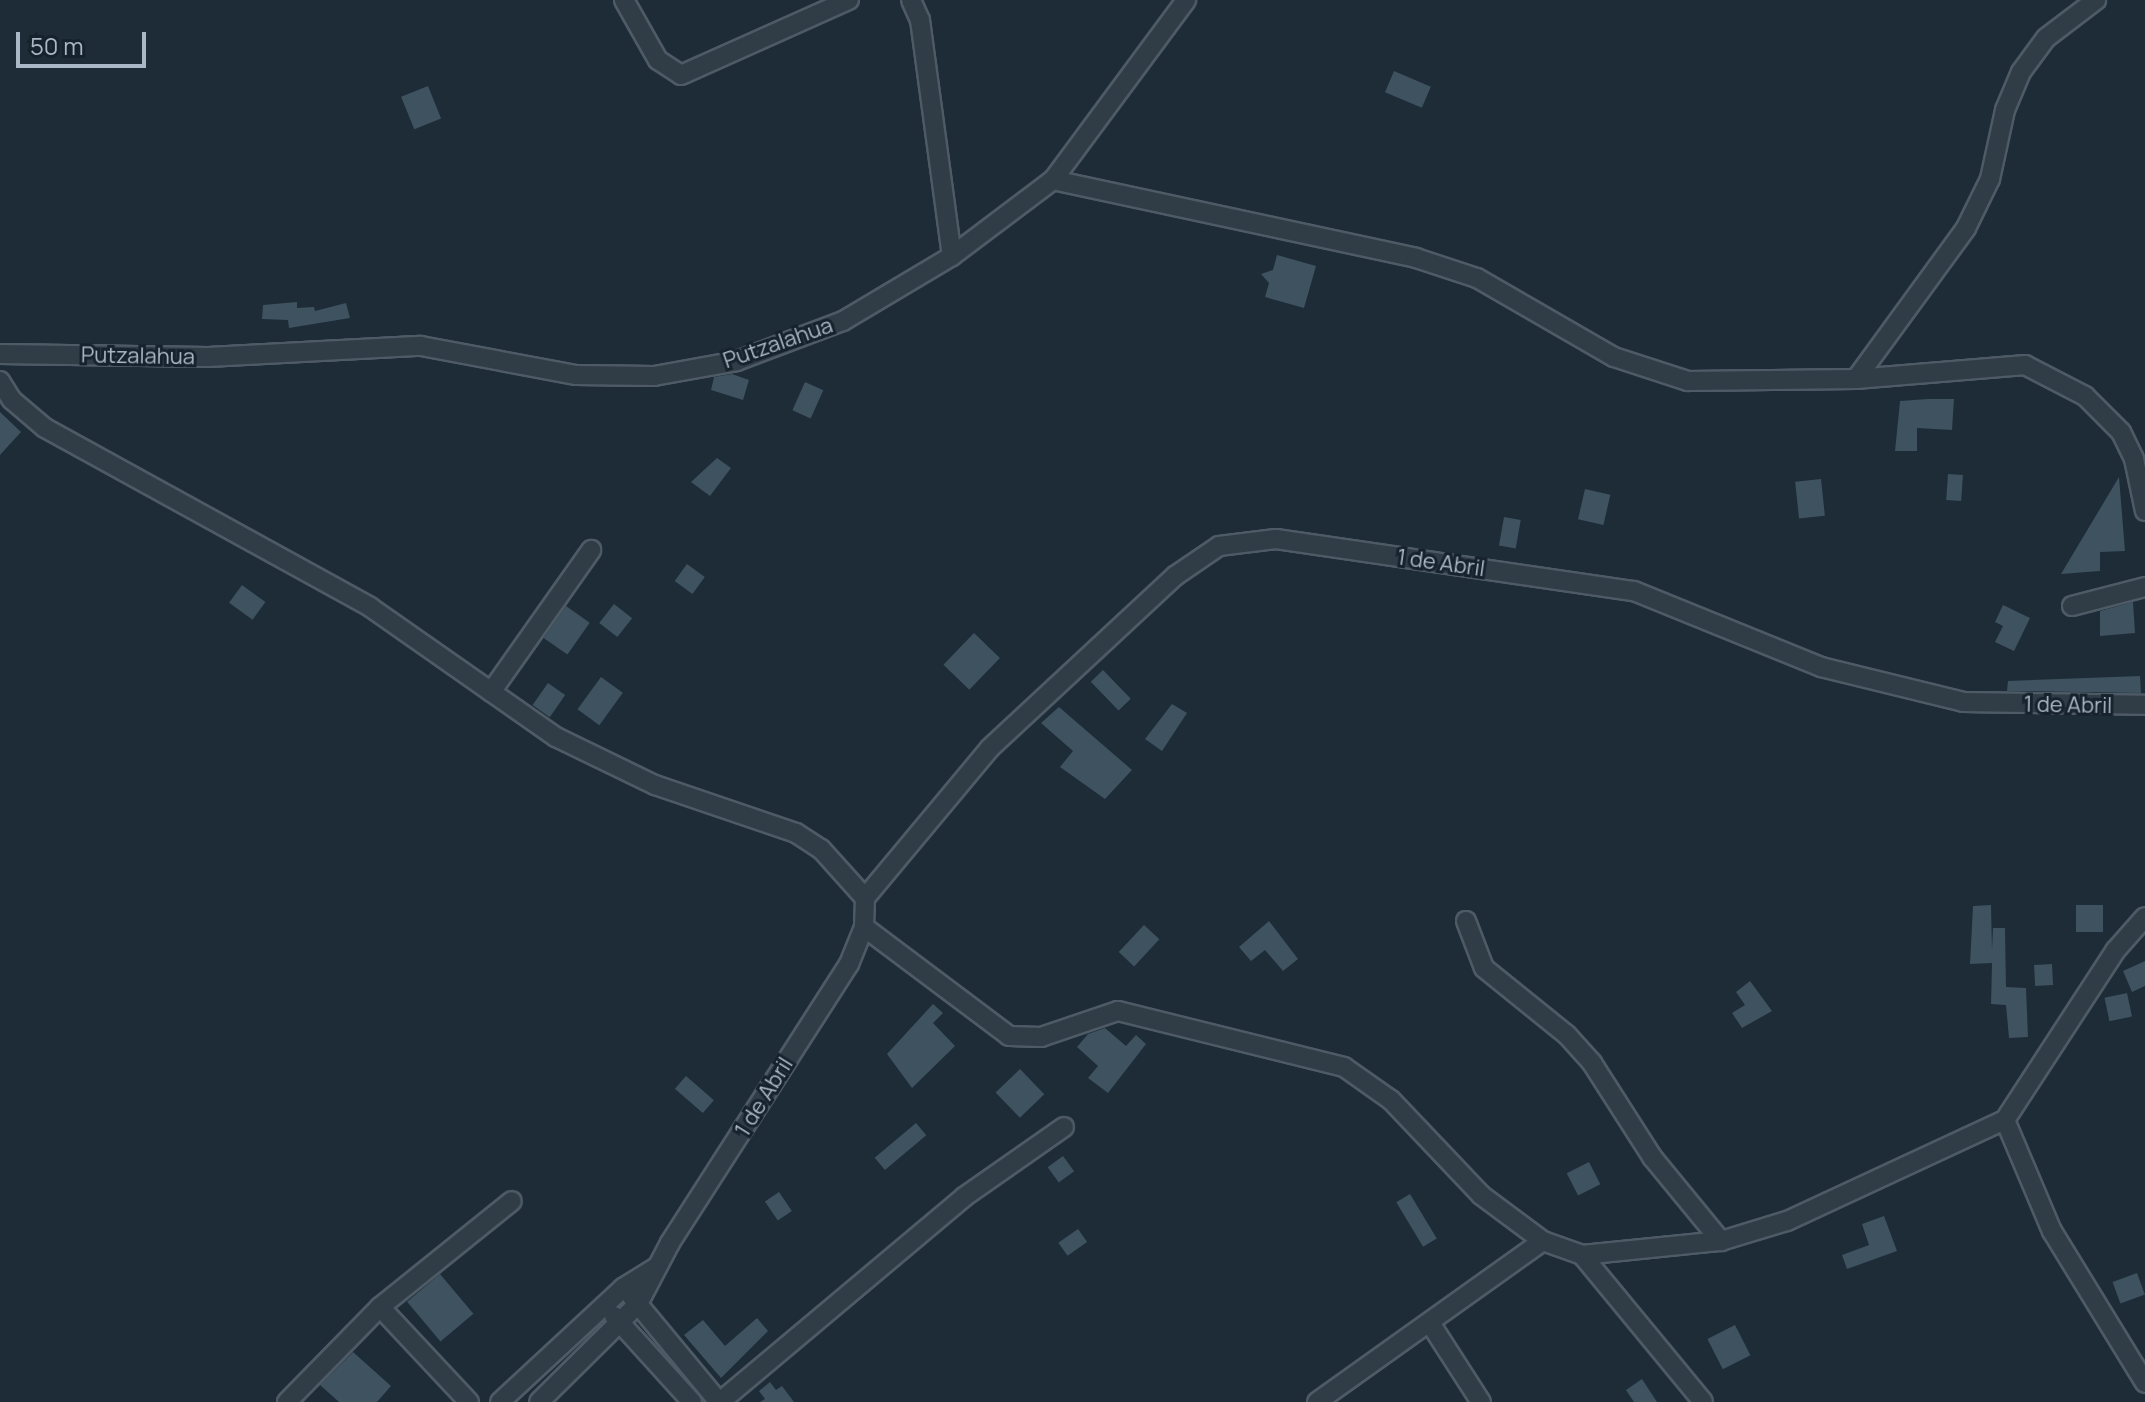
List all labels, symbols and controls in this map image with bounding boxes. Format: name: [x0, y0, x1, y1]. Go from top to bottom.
scale bar: [20, 16, 150, 66]
text: 50 m: [30, 29, 84, 62]
street label: Putzalahua: [720, 312, 836, 374]
street label: Putzalahua: [81, 342, 195, 370]
street label: 1 de Abril: [1395, 544, 1487, 582]
street label: 1 de Abril: [2024, 691, 2112, 719]
street label: 1 de Abril: [729, 1053, 799, 1141]

